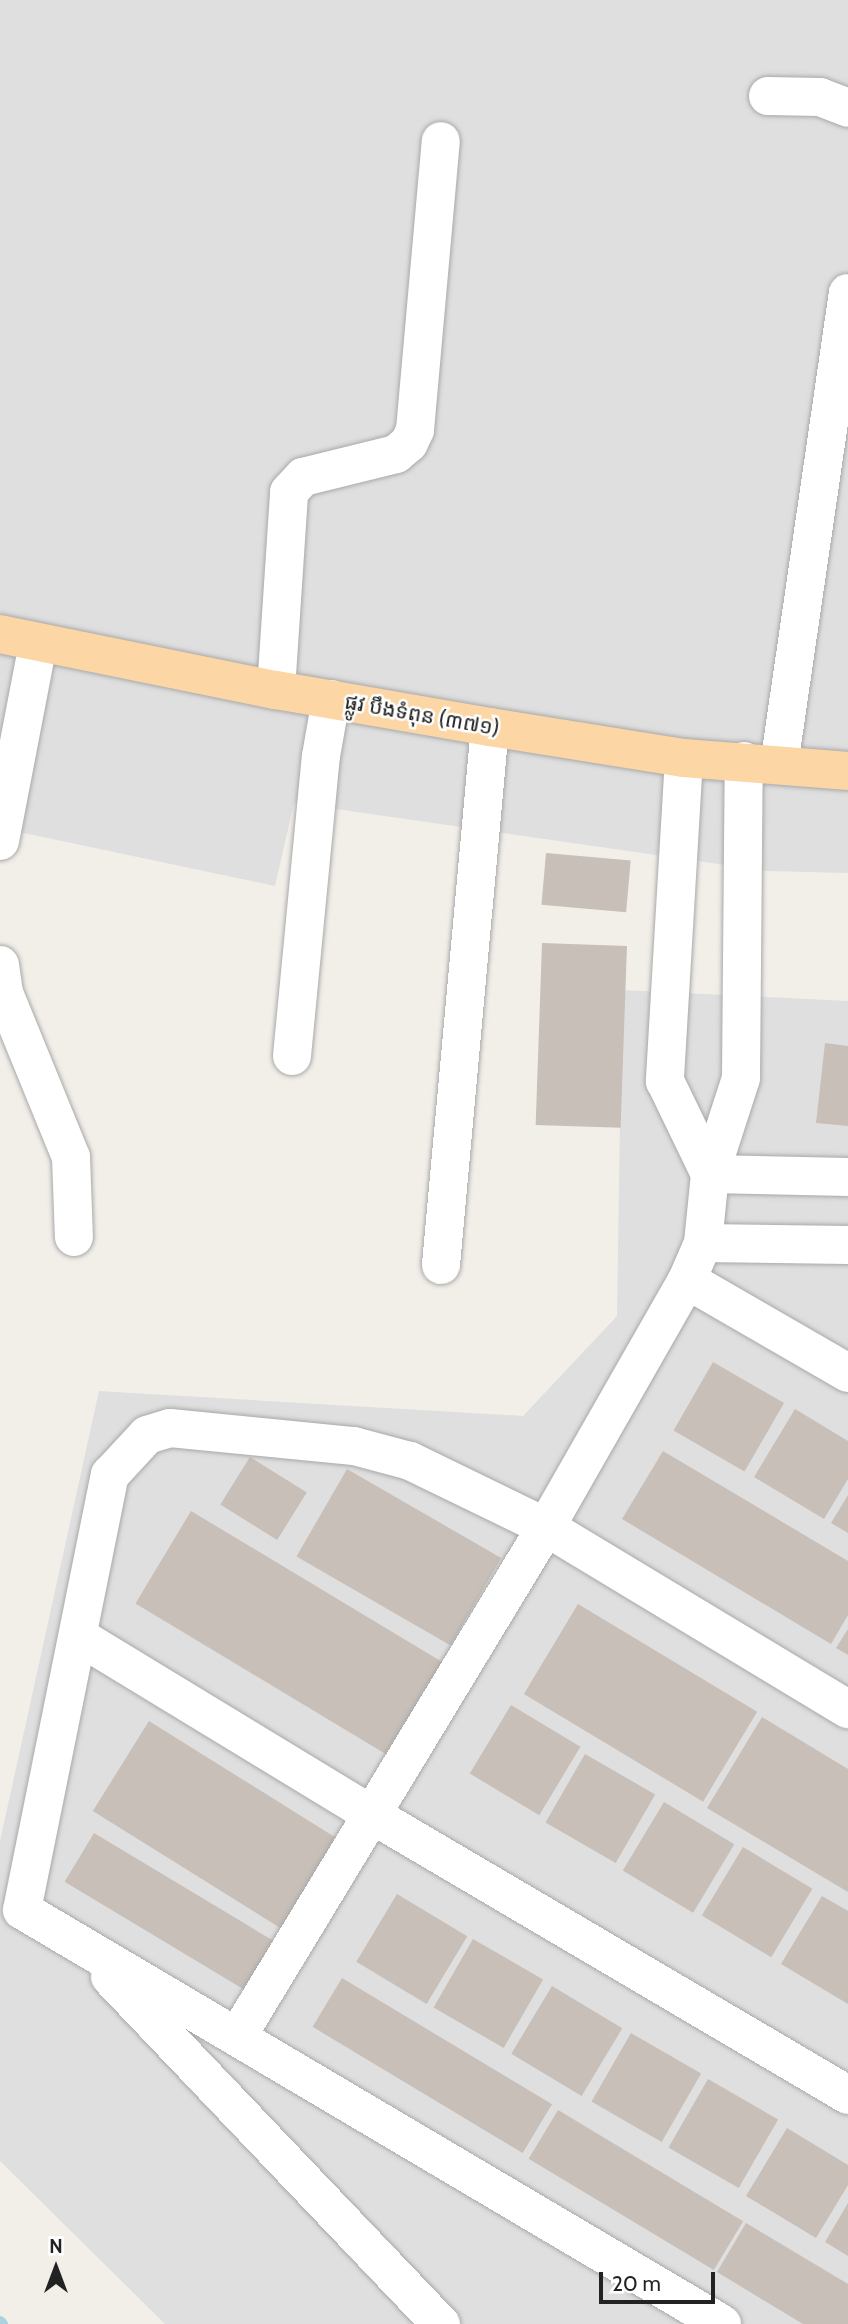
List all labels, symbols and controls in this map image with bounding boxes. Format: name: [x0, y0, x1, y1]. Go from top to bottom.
street label: ផ្លូវ បឹងទំពុន (៣៧១): [343, 689, 501, 741]
north arrow: [21, 2233, 91, 2303]
text: N: [49, 2235, 63, 2258]
scale bar: [603, 2258, 718, 2302]
text: 20 m: [612, 2271, 661, 2296]

